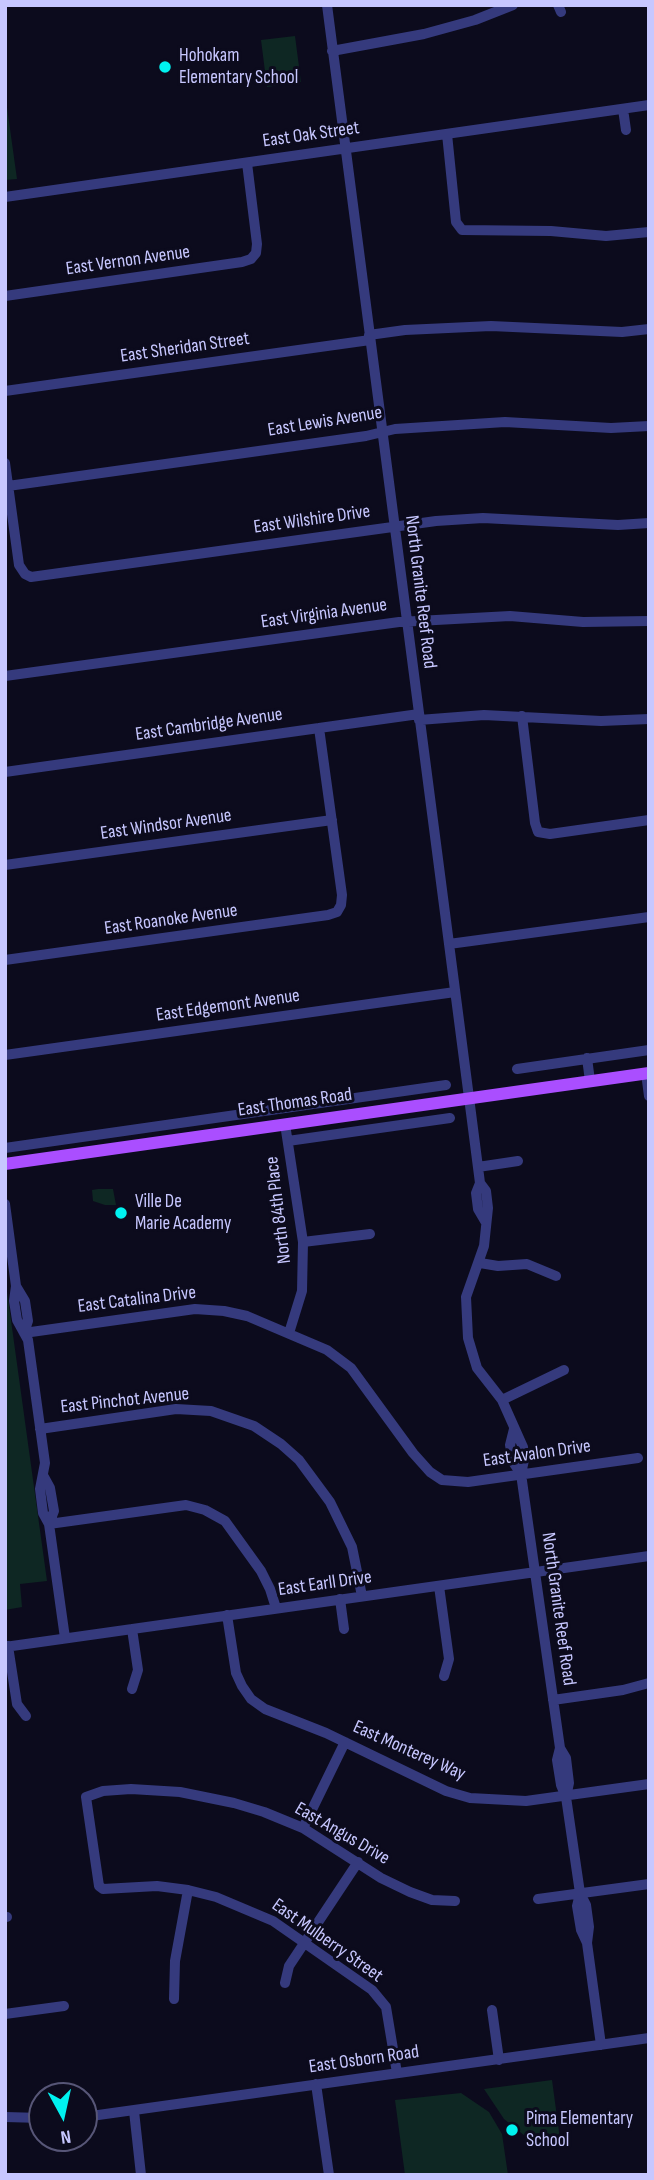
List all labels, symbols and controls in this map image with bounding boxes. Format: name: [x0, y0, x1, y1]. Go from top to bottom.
place label: Hohokam Elementary School: [179, 45, 298, 89]
marker: Hohokam Elementary School: [157, 59, 173, 75]
street label: East Oak Street: [261, 117, 361, 153]
street label: East Vernon Avenue: [64, 241, 192, 281]
street label: East Sheridan Street: [119, 328, 251, 368]
street label: East Lewis Avenue: [266, 402, 384, 442]
street label: East Wilshire Drive: [252, 501, 372, 539]
street label: North Granite Reef Road: [399, 514, 441, 670]
street label: East Virginia Avenue: [259, 594, 389, 634]
street label: East Cambridge Avenue: [134, 703, 284, 747]
street label: East Windsor Avenue: [99, 805, 233, 845]
street label: East Roanoke Avenue: [103, 899, 239, 941]
street label: East Edgemont Avenue: [155, 985, 301, 1027]
street label: East Thomas Road: [236, 1084, 354, 1122]
street label: North 84th Place: [261, 1155, 297, 1265]
place label: Ville De Marie Academy: [135, 1191, 231, 1235]
marker: Ville De Marie Academy: [113, 1205, 129, 1221]
street label: East Catalina Drive: [77, 1281, 197, 1319]
street label: East Pinchot Avenue: [60, 1383, 190, 1419]
street label: East Avalon Drive: [482, 1435, 592, 1473]
street label: North Granite Reef Road: [536, 1531, 580, 1687]
street label: East Earll Drive: [277, 1566, 373, 1602]
street label: East Monterey Way: [349, 1716, 469, 1786]
street label: East Angus Drive: [291, 1798, 393, 1870]
street label: East Mulberry Street: [267, 1894, 387, 1988]
street label: East Osborn Road: [308, 2041, 420, 2079]
north arrow: [28, 2082, 98, 2152]
place label: Pima Elementary School: [526, 2108, 633, 2152]
marker: Pima Elementary School: [504, 2122, 520, 2138]
text: N: [59, 2124, 72, 2148]

